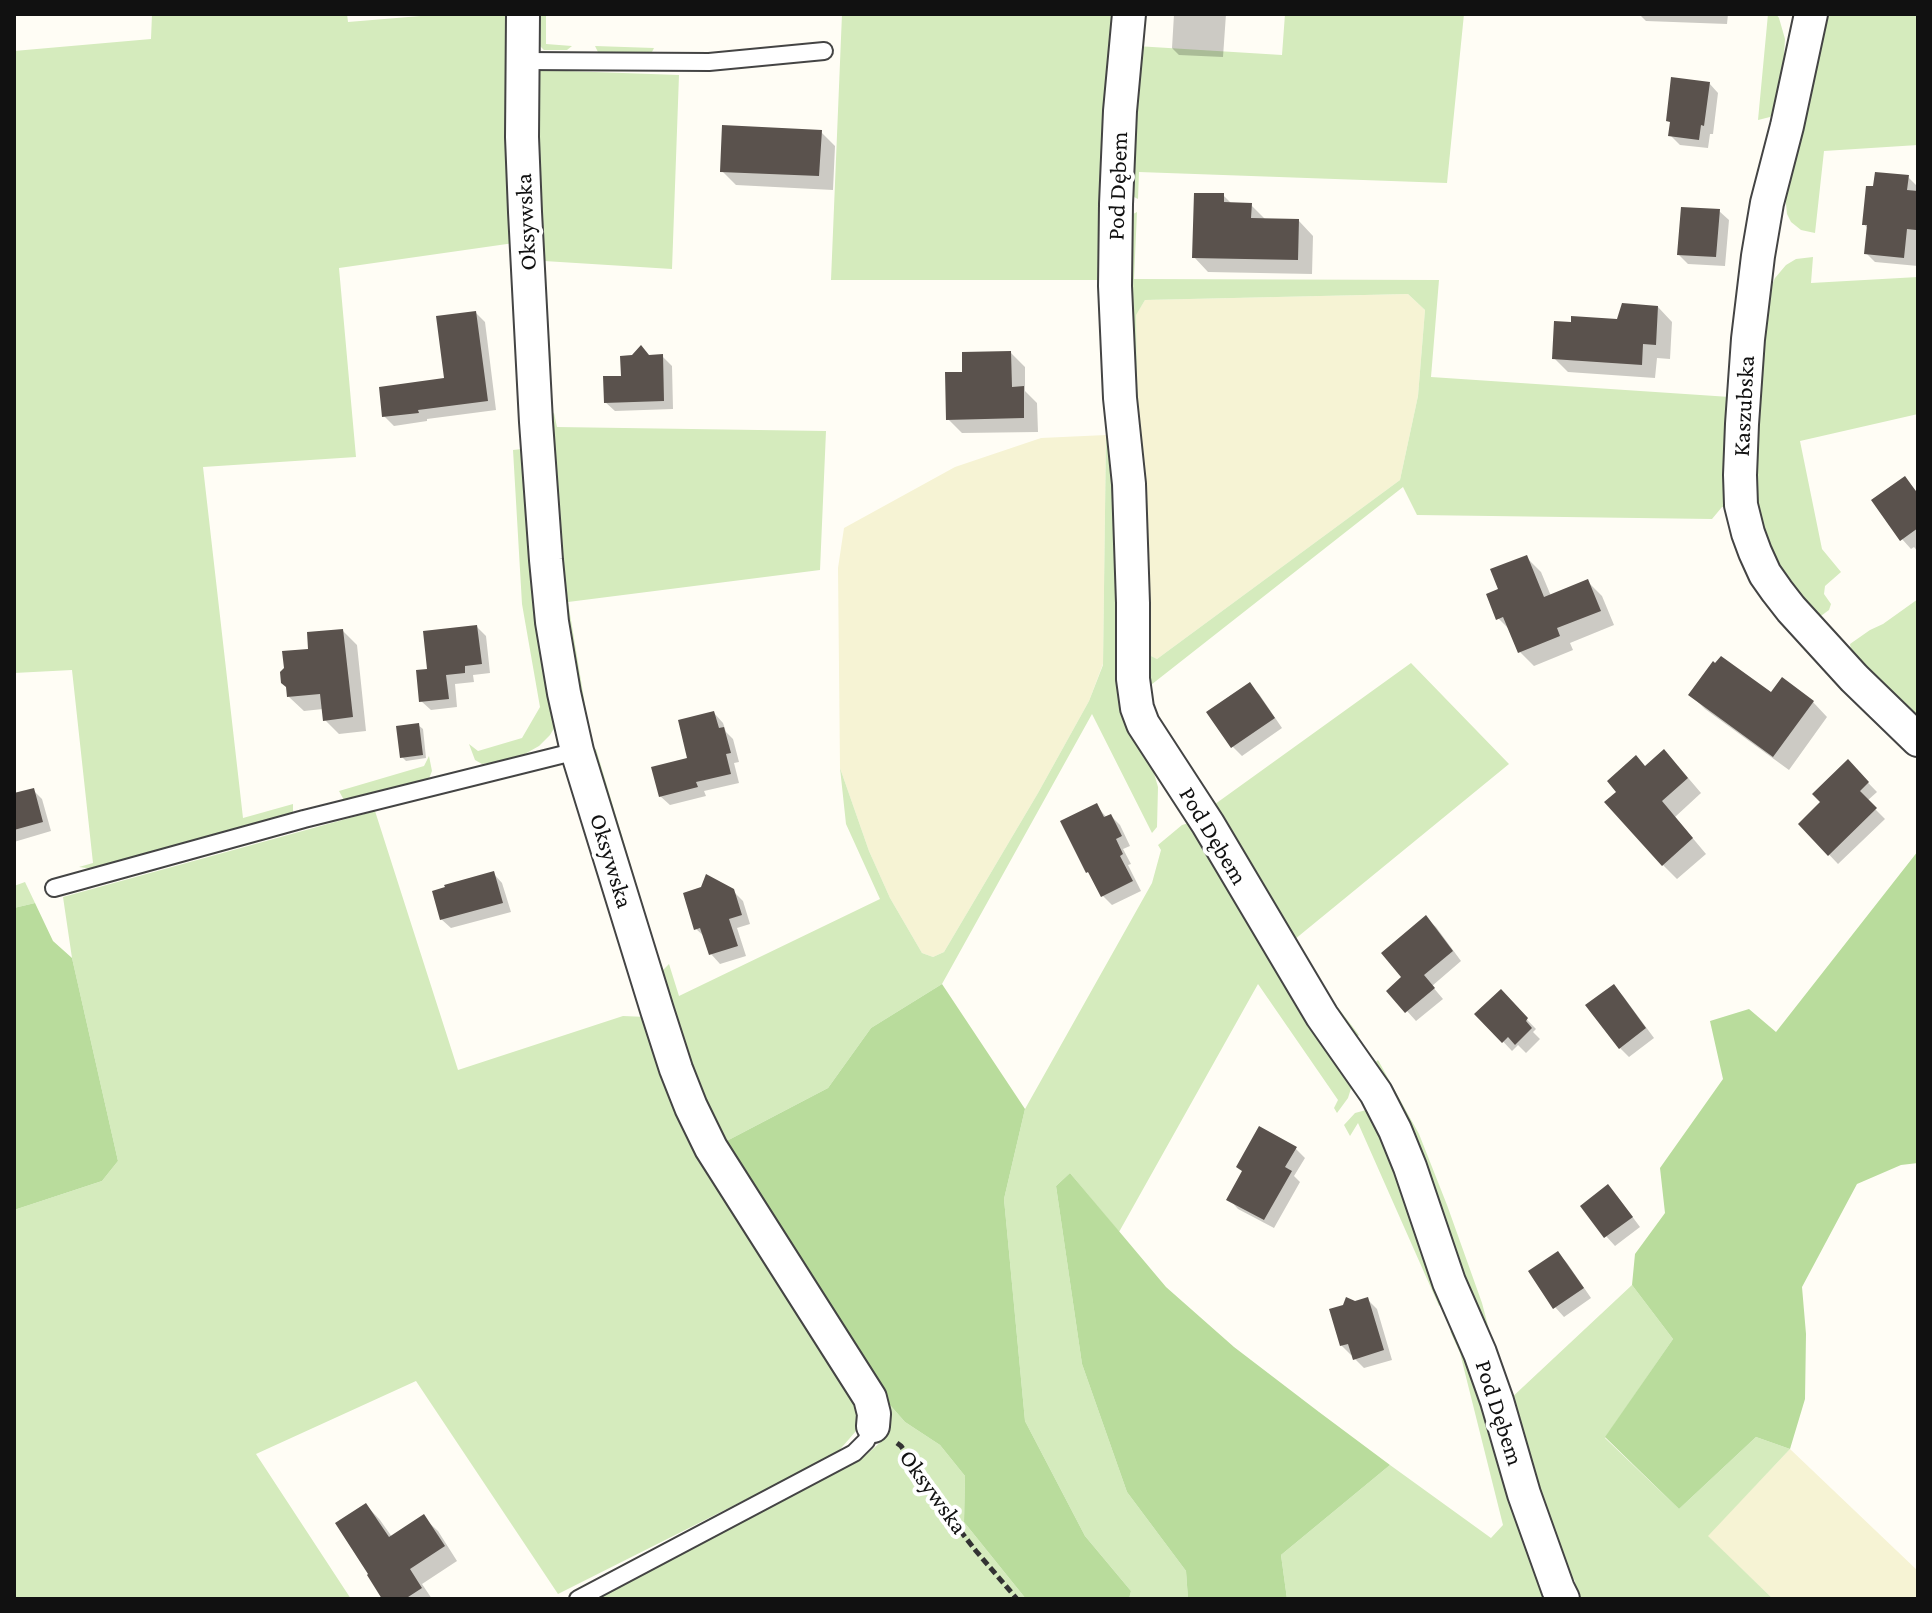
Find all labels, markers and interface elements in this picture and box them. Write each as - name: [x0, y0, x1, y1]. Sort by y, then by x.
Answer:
- street label: Pod Dębem: [1102, 131, 1134, 241]
- street label: Oksywska: [509, 173, 543, 271]
- street label: Kaszubska: [1727, 355, 1761, 457]
- street label: Pod Dębem: [1173, 782, 1253, 890]
- street label: Oksywska: [583, 810, 639, 912]
- street label: Pod Dębem: [1468, 1357, 1530, 1469]
- street label: Oksywska: [893, 1444, 973, 1540]

